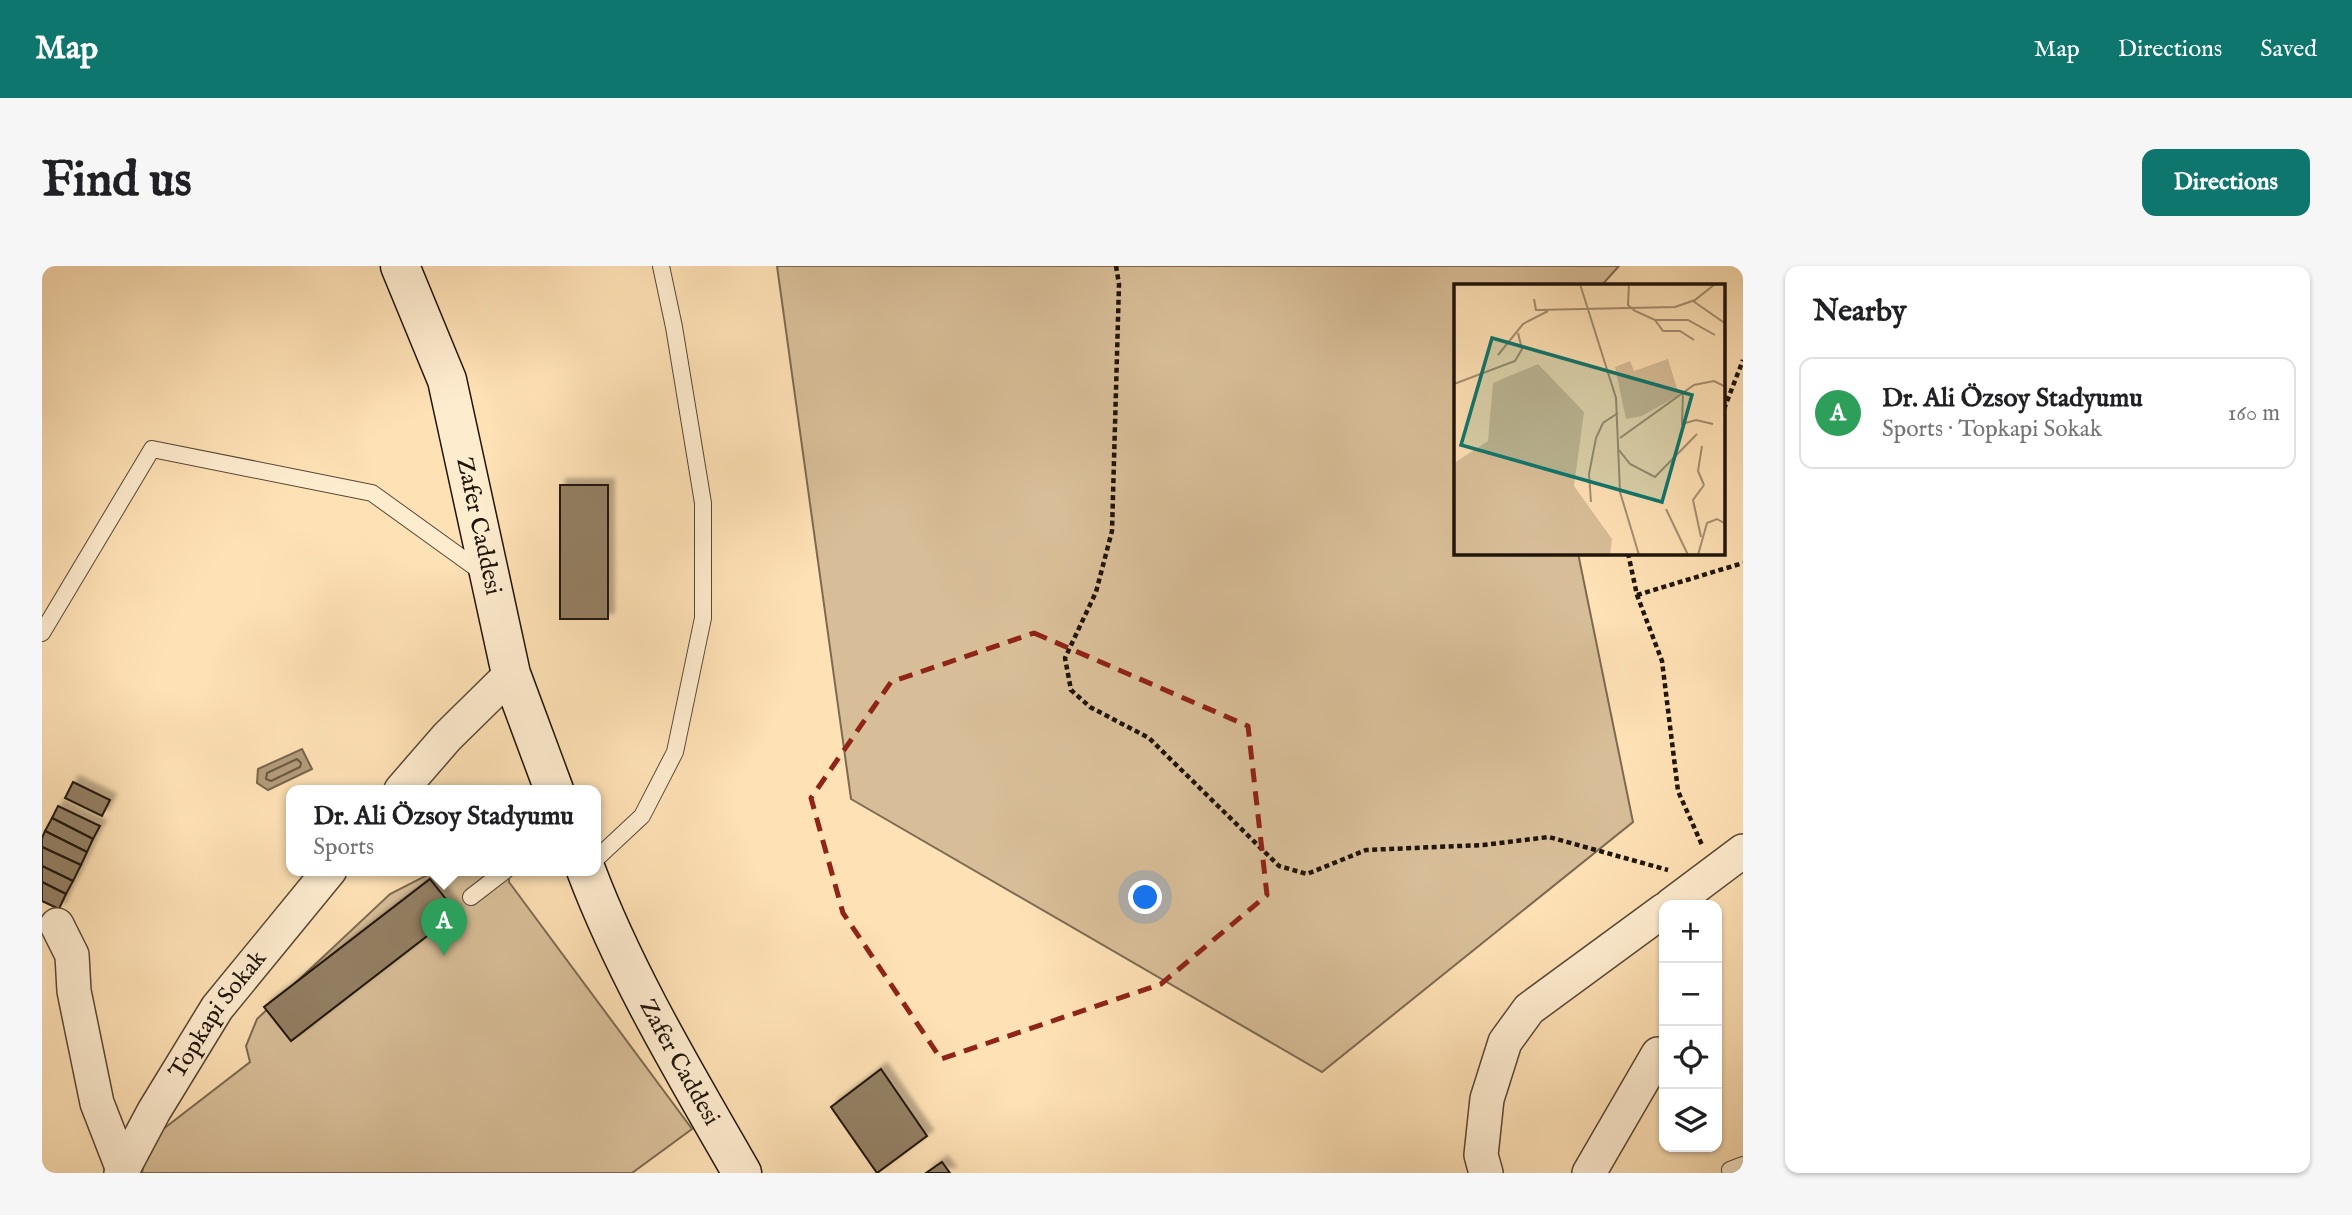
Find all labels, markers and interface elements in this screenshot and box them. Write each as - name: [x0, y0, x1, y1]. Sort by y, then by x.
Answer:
- text: Map: [35, 28, 98, 70]
- text: Map: [2034, 34, 2080, 65]
- text: Directions: [2118, 34, 2222, 65]
- text: Saved: [2260, 34, 2317, 65]
- button: Directions: [2142, 149, 2310, 216]
- text: Find us: [42, 151, 192, 213]
- inset map: [1454, 284, 1726, 555]
- text: Nearby: [1813, 293, 1906, 331]
- text: Dr. Ali Özsoy Stadyumu: [1882, 382, 2143, 415]
- text: A: [1830, 399, 1846, 428]
- text: 160 m: [2228, 399, 2280, 428]
- text: Sports · Topkapi Sokak: [1882, 415, 2102, 444]
- street label: Zafer Caddesi: [449, 455, 509, 598]
- popup: [286, 785, 601, 876]
- text: Dr. Ali Özsoy Stadyumu: [313, 800, 574, 833]
- text: Sports: [313, 833, 374, 862]
- your location: [1128, 880, 1162, 914]
- pin: A: [421, 898, 467, 956]
- map controls: [1659, 900, 1722, 1152]
- button: +: [1659, 900, 1722, 963]
- street label: Topkapi Sokak: [162, 944, 274, 1084]
- button: −: [1659, 963, 1722, 1026]
- street label: Zafer Caddesi: [632, 994, 727, 1131]
- button: locate: [1659, 1026, 1722, 1089]
- button: layers: [1659, 1089, 1722, 1152]

